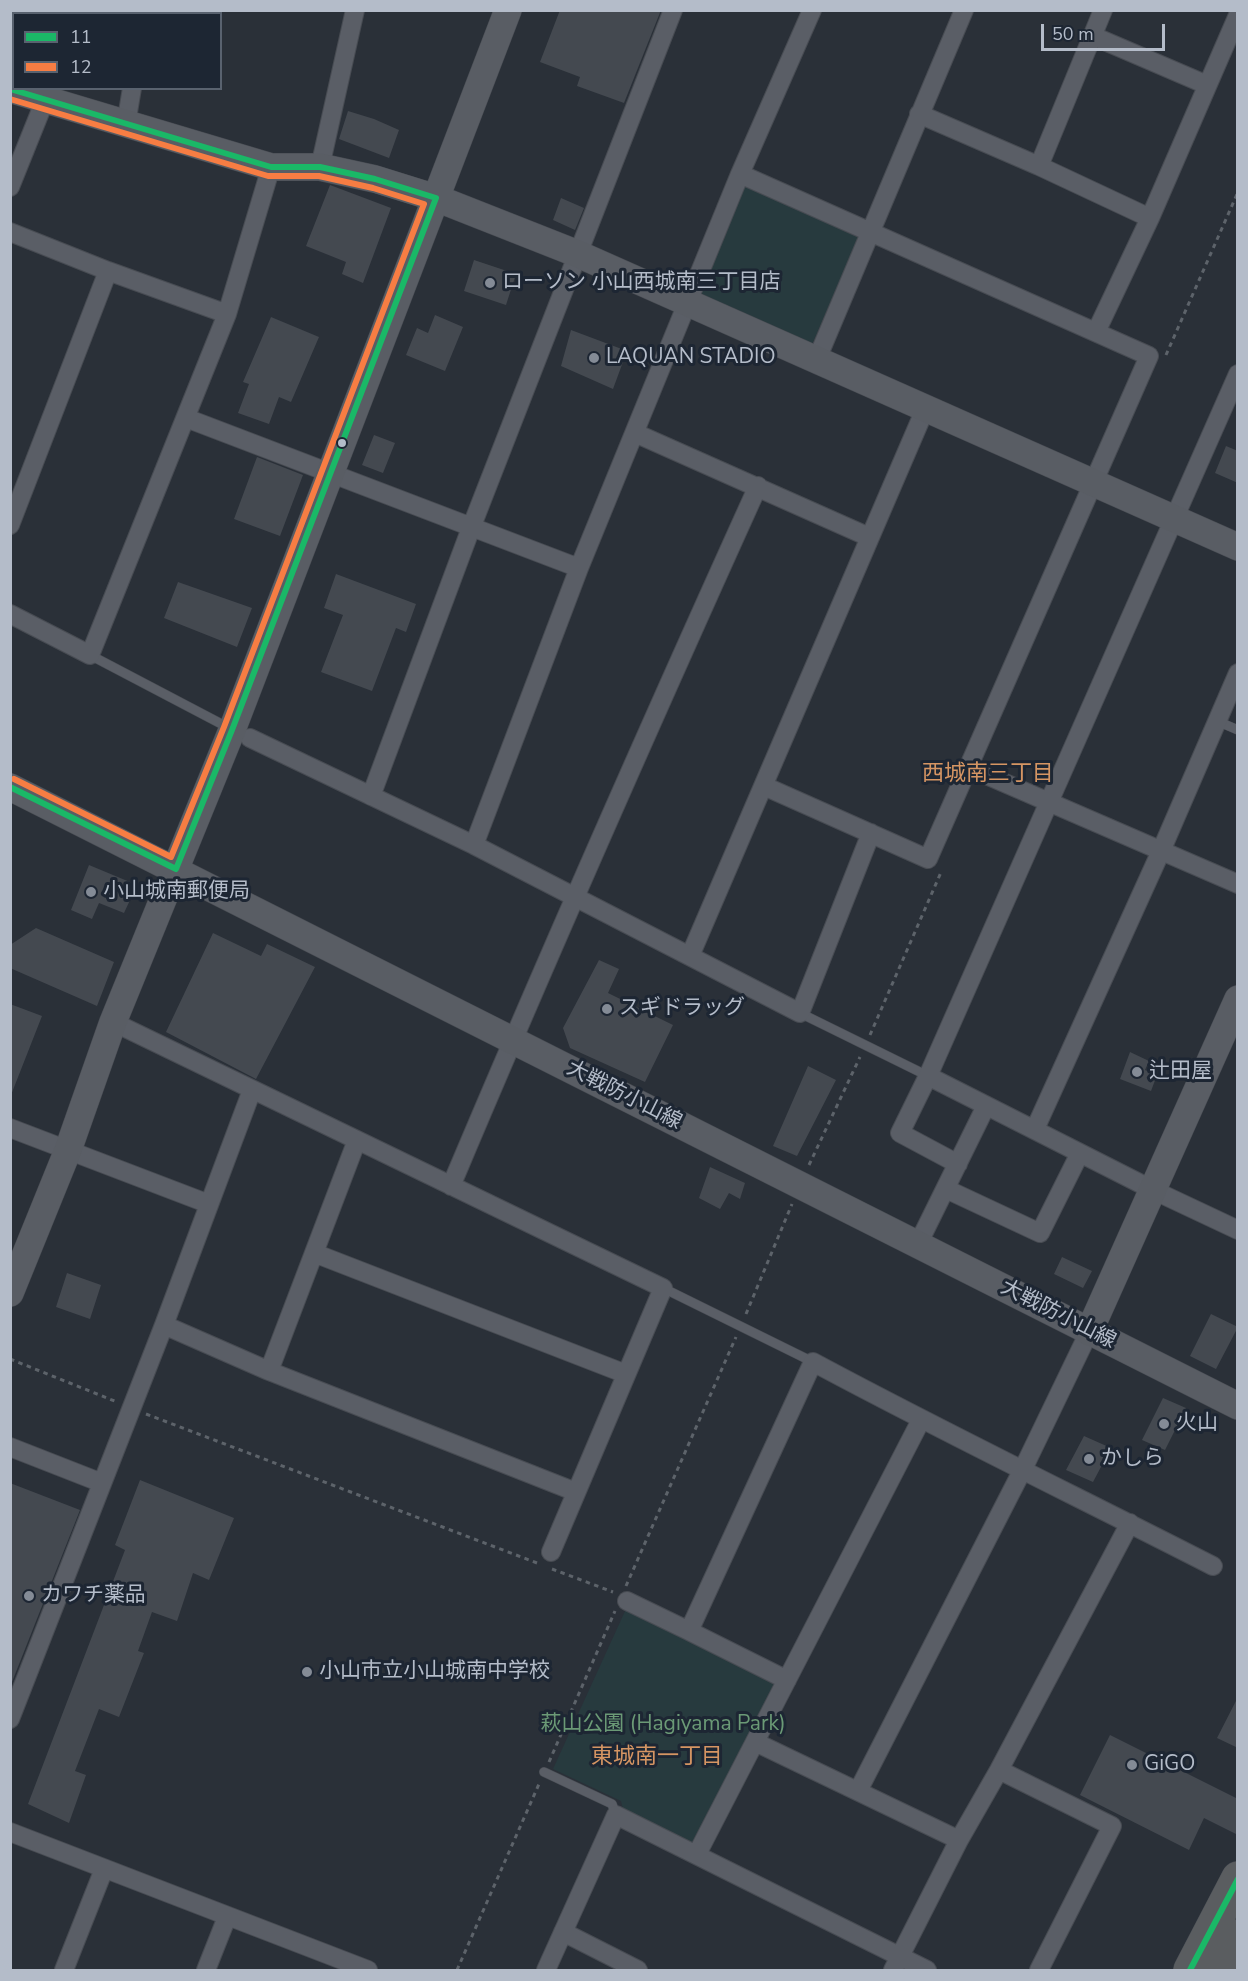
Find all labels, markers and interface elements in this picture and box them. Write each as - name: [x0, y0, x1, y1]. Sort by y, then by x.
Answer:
- legend: [12, 12, 222, 90]
- scale bar: [1044, 12, 1168, 50]
- text: 50 m: [1052, 22, 1094, 46]
- text: 11: [70, 25, 92, 49]
- text: 12: [70, 55, 92, 79]
- place label: ローソン 小山西城南三丁目店: [502, 270, 780, 296]
- marker: ローソン 小山西城南三丁目店: [483, 276, 497, 290]
- place label: LAQUAN STADIO: [606, 345, 776, 371]
- marker: LAQUAN STADIO: [587, 351, 601, 365]
- unlabelled marker: [336, 437, 348, 449]
- district label: 西城南三丁目: [922, 762, 1054, 788]
- place label: 小山城南郵便局: [103, 879, 250, 905]
- marker: 小山城南郵便局: [84, 885, 98, 899]
- place label: スギドラッグ: [619, 996, 745, 1022]
- marker: スギドラッグ: [600, 1002, 614, 1016]
- street label: 大戦防小山線: [562, 1056, 686, 1136]
- place label: 辻田屋: [1149, 1059, 1212, 1085]
- marker: 辻田屋: [1130, 1065, 1144, 1079]
- street label: 大戦防小山線: [996, 1275, 1120, 1355]
- place label: 火山: [1176, 1411, 1218, 1437]
- marker: 火山: [1157, 1417, 1171, 1431]
- place label: かしら: [1101, 1446, 1164, 1472]
- marker: かしら: [1082, 1452, 1096, 1466]
- place label: カワチ薬品: [41, 1583, 146, 1609]
- marker: カワチ薬品: [22, 1589, 36, 1603]
- place label: 小山市立小山城南中学校: [319, 1659, 550, 1685]
- marker: 小山市立小山城南中学校: [300, 1665, 314, 1679]
- park label: 萩山公園 (Hagiyama Park): [540, 1712, 786, 1738]
- district label: 東城南一丁目: [591, 1745, 723, 1771]
- place label: GiGO: [1144, 1752, 1195, 1778]
- marker: GiGO: [1125, 1758, 1139, 1772]

